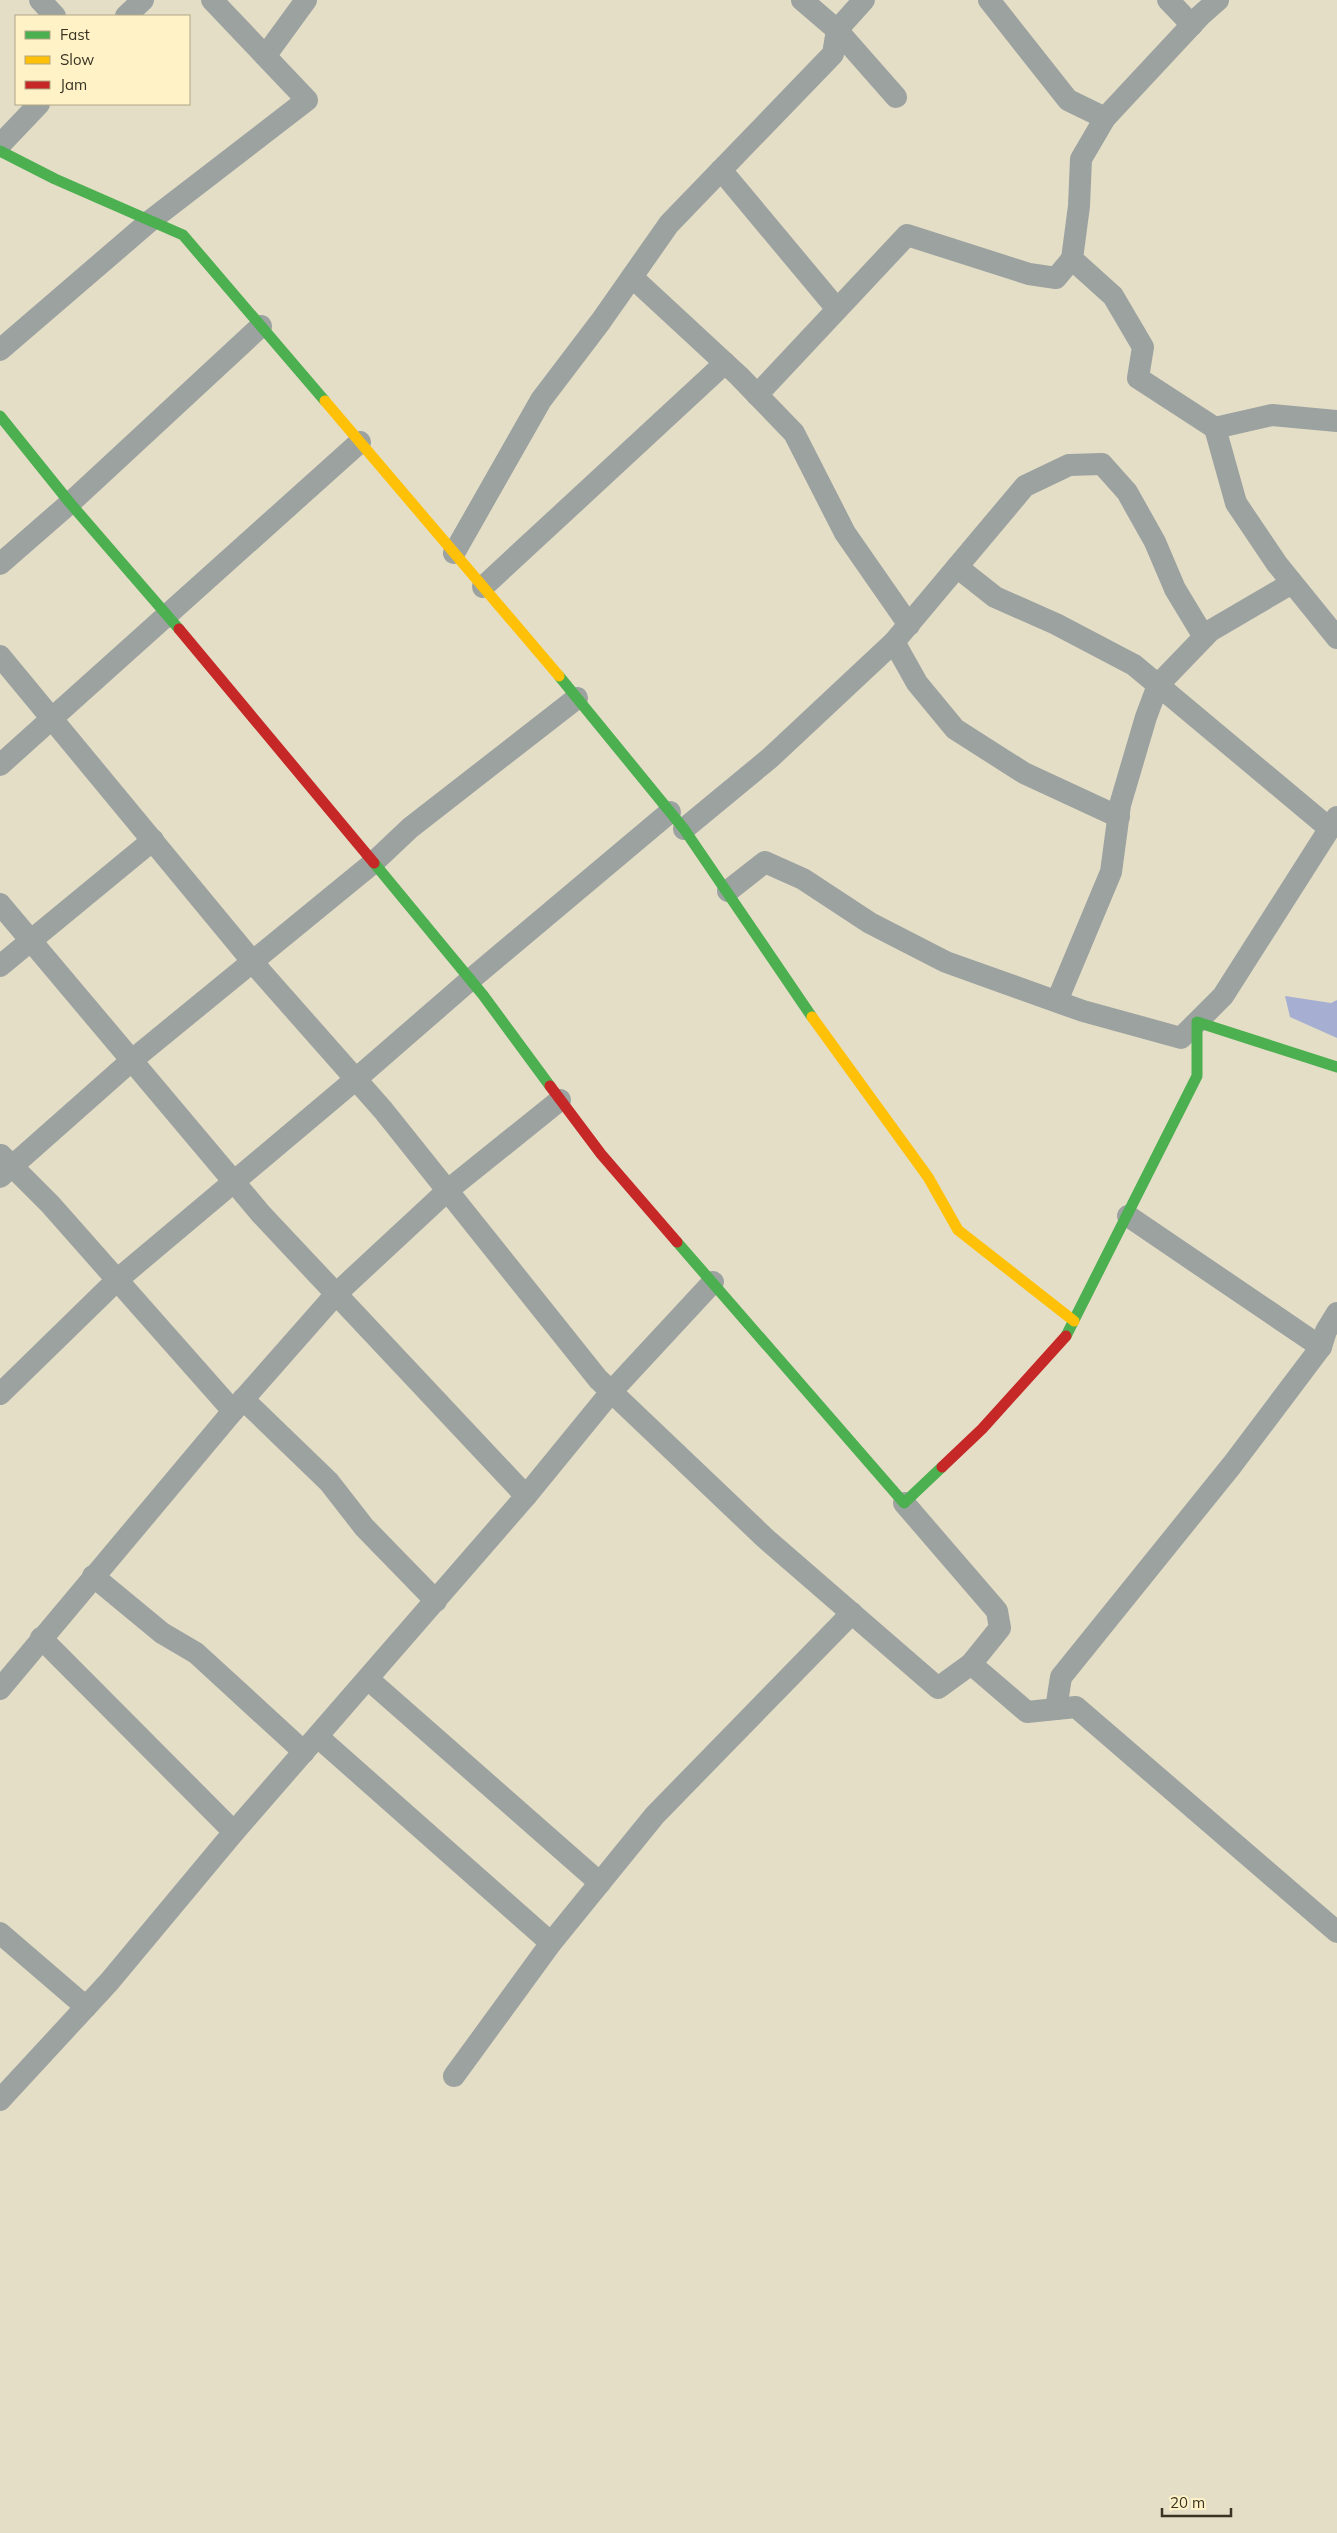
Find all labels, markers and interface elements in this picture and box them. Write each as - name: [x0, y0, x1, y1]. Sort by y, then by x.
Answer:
- legend: [15, 15, 190, 105]
- text: Fast: [60, 25, 90, 44]
- text: Slow: [60, 50, 94, 69]
- text: Jam: [60, 75, 87, 94]
- scale bar: [1162, 2486, 1231, 2518]
- text: 20 m: [1170, 2493, 1205, 2512]

